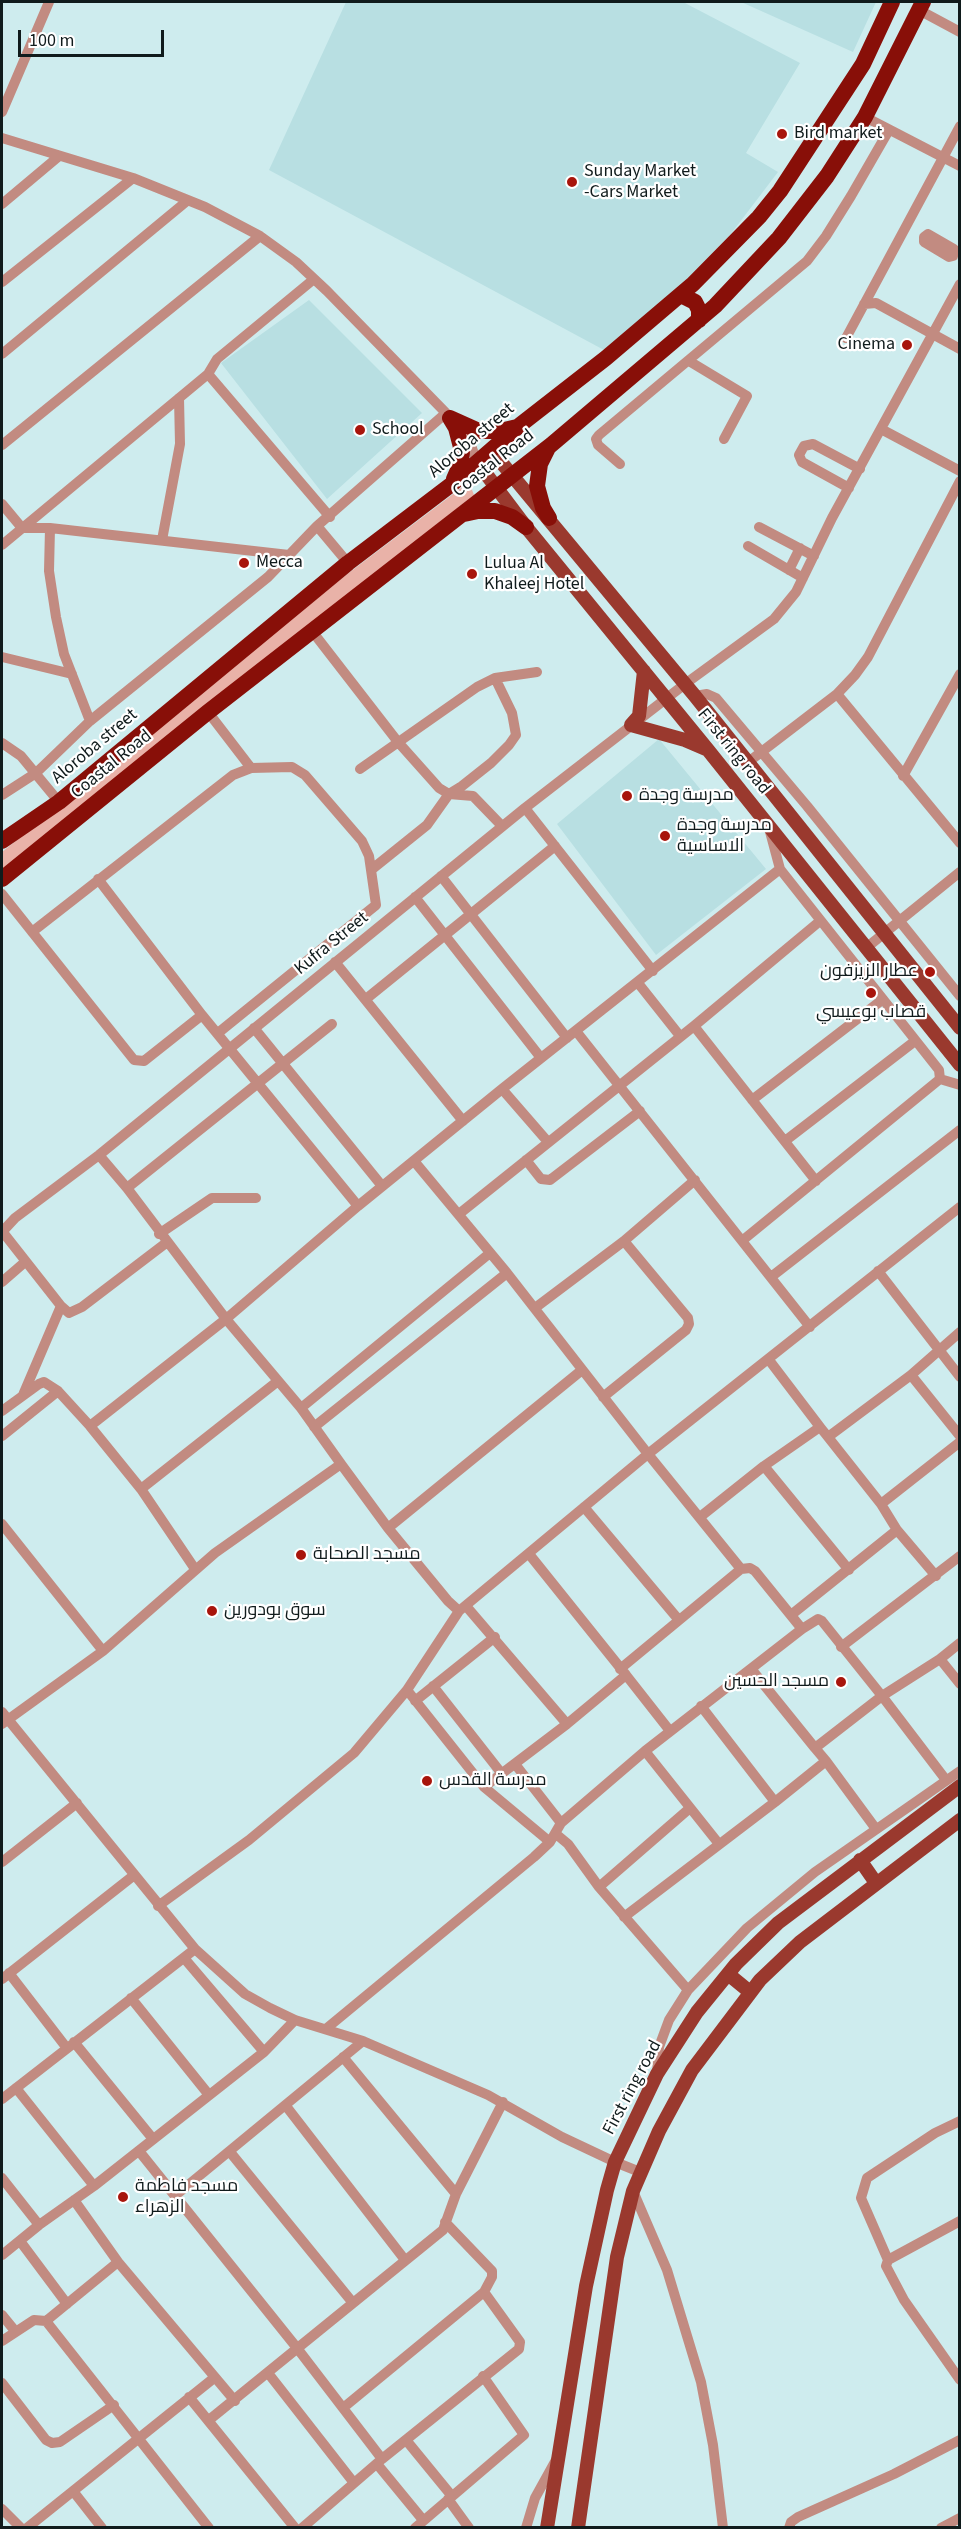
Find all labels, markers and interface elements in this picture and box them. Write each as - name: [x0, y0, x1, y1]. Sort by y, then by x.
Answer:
- scale bar: [21, 18, 166, 56]
- text: 100 m: [29, 28, 74, 53]
- place label: Bird market: [794, 123, 882, 145]
- marker: Bird market: [775, 127, 789, 141]
- place label: Sunday Market -Cars Market: [584, 161, 696, 204]
- marker: Sunday Market -Cars Market: [565, 175, 579, 189]
- place label: Cinema: [838, 334, 895, 356]
- marker: Cinema: [900, 338, 914, 352]
- street label: Aloroba street: [425, 399, 519, 483]
- place label: School: [372, 419, 424, 441]
- marker: School: [353, 423, 367, 437]
- street label: Coastal Road: [449, 425, 539, 503]
- place label: Mecca: [256, 552, 303, 574]
- place label: Lulua Al Khaleej Hotel: [484, 553, 584, 596]
- marker: Mecca: [237, 556, 251, 570]
- marker: Lulua Al Khaleej Hotel: [465, 567, 479, 581]
- street label: Aloroba street: [48, 705, 142, 789]
- street label: First ring road: [692, 705, 774, 799]
- street label: Coastal Road: [67, 726, 157, 804]
- place label: مدرسة وجدة: [639, 785, 734, 807]
- marker: مدرسة وجدة: [620, 789, 634, 803]
- place label: مدرسة وجدة الاساسية: [677, 815, 772, 858]
- marker: مدرسة وجدة الاساسية: [658, 829, 672, 843]
- street label: Kufra Street: [291, 908, 373, 980]
- place label: عطار الزيزفون: [820, 961, 918, 983]
- marker: عطار الزيزفون: [923, 965, 937, 979]
- marker: قصاب بوعيسي: [864, 986, 878, 1000]
- place label: قصاب بوعيسي: [816, 1002, 926, 1024]
- place label: مسجد الصحابة: [313, 1544, 421, 1566]
- marker: مسجد الصحابة: [294, 1548, 308, 1562]
- place label: سوق بودورين: [224, 1600, 326, 1622]
- marker: سوق بودورين: [205, 1604, 219, 1618]
- place label: مسجد الحسين: [724, 1671, 829, 1693]
- marker: مسجد الحسين: [834, 1675, 848, 1689]
- place label: مدرسة القدس: [439, 1770, 547, 1792]
- marker: مدرسة القدس: [420, 1774, 434, 1788]
- street label: First ring road: [599, 2037, 667, 2139]
- place label: مسجد فاطمة الزهراء: [135, 2176, 238, 2218]
- marker: مسجد فاطمة الزهراء: [116, 2190, 130, 2204]

